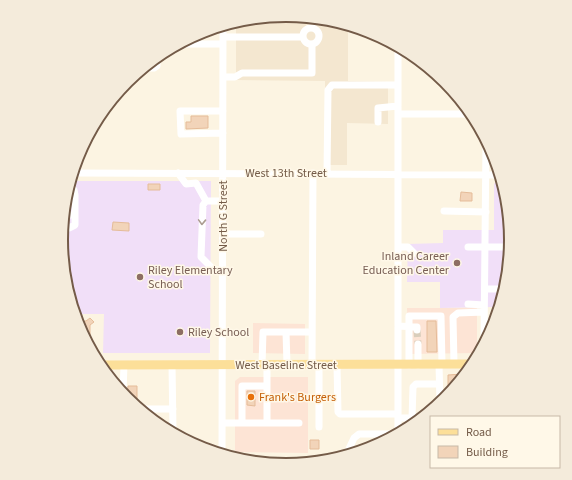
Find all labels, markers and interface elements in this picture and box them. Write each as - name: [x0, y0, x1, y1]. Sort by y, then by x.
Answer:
- street label: West 13th Street: [245, 165, 327, 182]
- street label: North G Street: [215, 180, 232, 252]
- one-way arrow: [198, 219, 207, 225]
- place label: Inland Career Education Center: [363, 248, 450, 279]
- marker: Inland Career Education Center: [452, 258, 462, 268]
- place label: Riley Elementary School: [148, 262, 233, 293]
- marker: Riley Elementary School: [135, 272, 145, 282]
- place label: Riley School: [188, 324, 249, 341]
- marker: Riley School: [175, 327, 185, 337]
- street label: West Baseline Street: [235, 357, 337, 374]
- place label: Frank's Burgers: [259, 389, 336, 406]
- marker: Frank's Burgers: [246, 392, 256, 402]
- legend: [430, 416, 560, 468]
- text: Road: [466, 424, 492, 441]
- text: Building: [466, 444, 508, 461]

